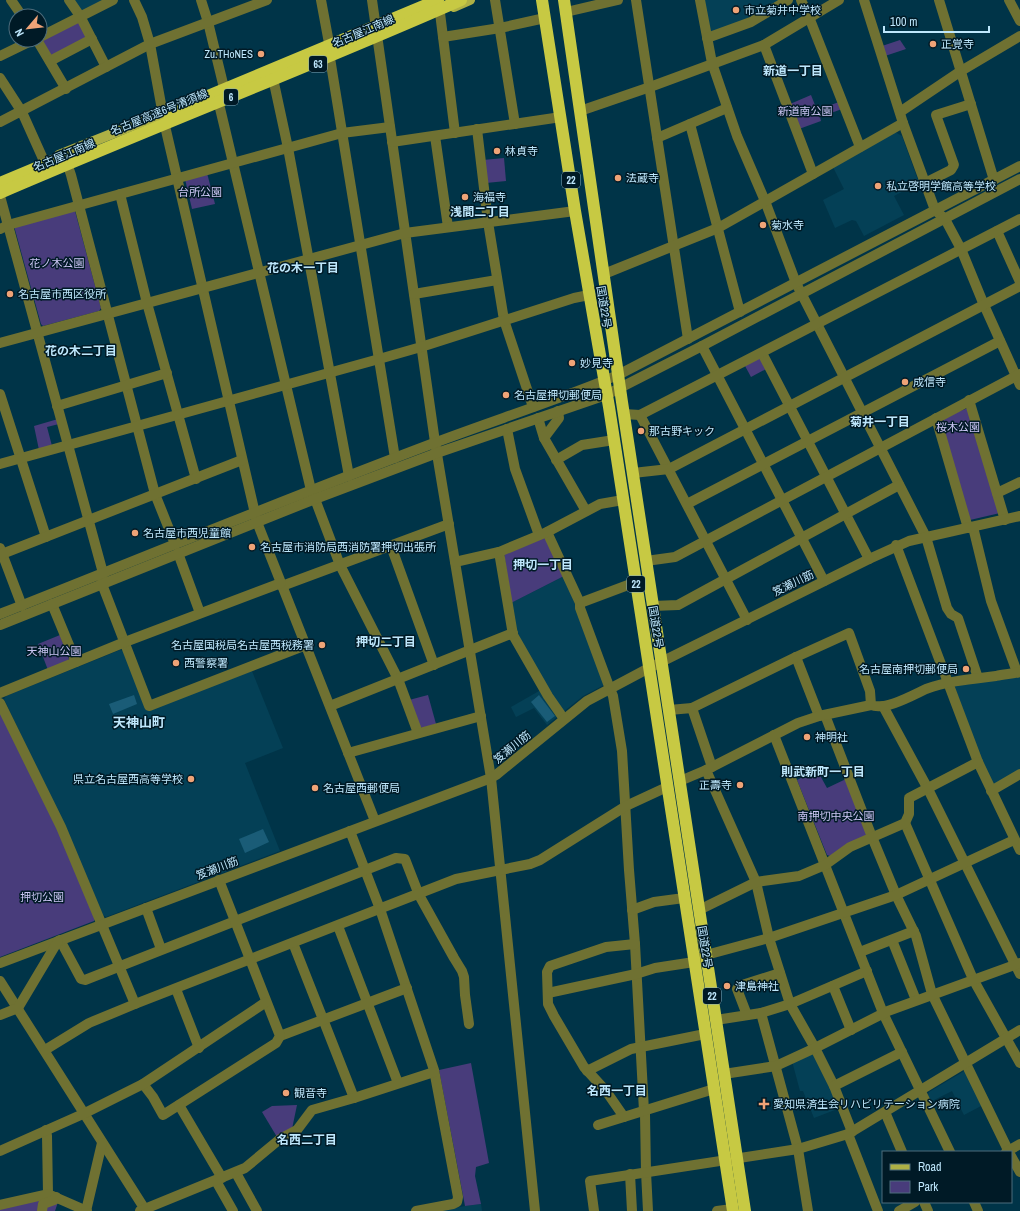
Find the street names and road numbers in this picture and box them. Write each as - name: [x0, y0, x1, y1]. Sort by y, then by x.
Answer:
- street label: 名古屋江南線: [330, 12, 396, 50]
- road number: 63: [309, 56, 327, 72]
- street label: 名古屋高速6号清須線: [108, 86, 210, 138]
- road number: 6: [224, 89, 238, 105]
- street label: 名古屋江南線: [31, 136, 97, 174]
- road number: 22: [562, 172, 580, 188]
- street label: 国道22号: [594, 285, 614, 329]
- street label: 笈瀬川筋: [770, 567, 816, 599]
- road number: 22: [627, 576, 645, 592]
- street label: 国道22号: [646, 605, 666, 649]
- street label: 笈瀬川筋: [490, 728, 534, 766]
- street label: 笈瀬川筋: [194, 854, 240, 882]
- street label: 国道22号: [695, 925, 715, 969]
- road number: 22: [703, 988, 721, 1004]

